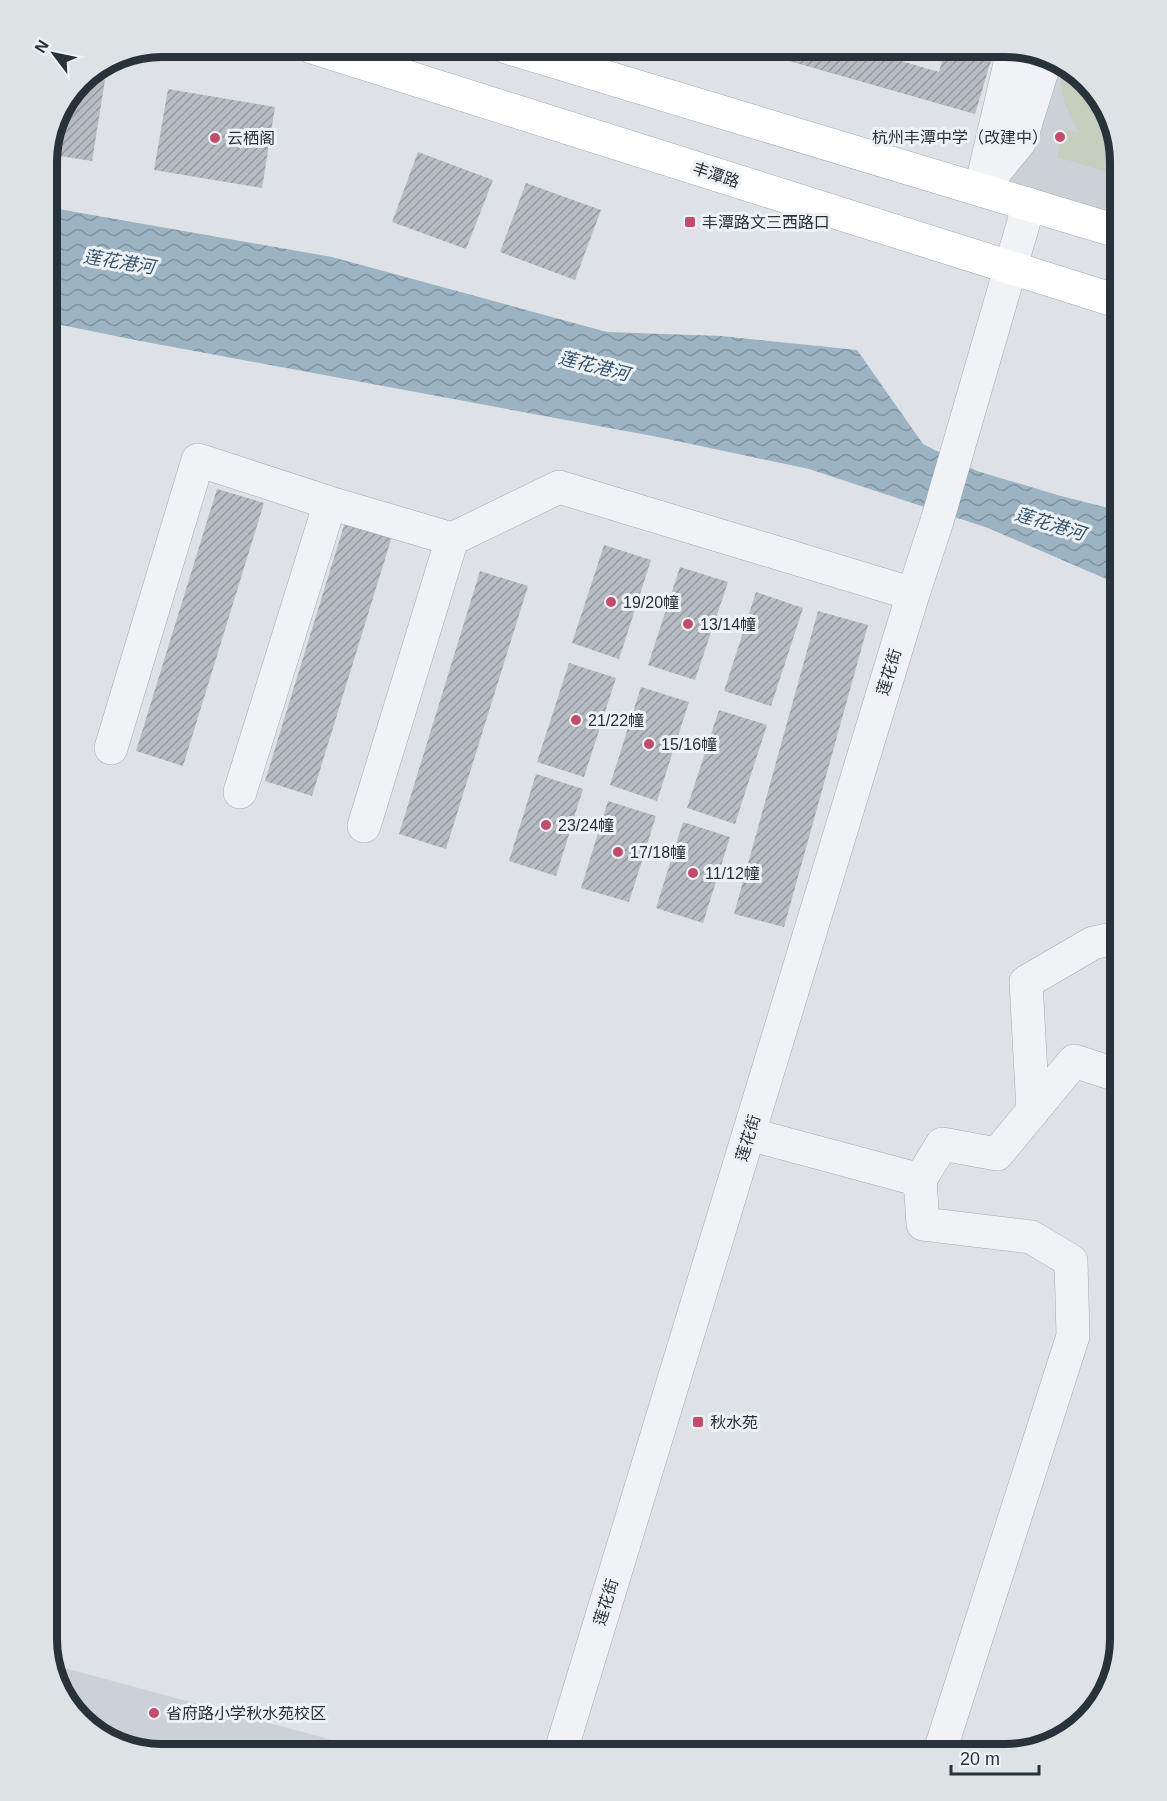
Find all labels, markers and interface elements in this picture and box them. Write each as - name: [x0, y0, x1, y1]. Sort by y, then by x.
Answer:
- north arrow: [24, 24, 84, 84]
- text: N: [31, 37, 52, 56]
- place label: 杭州丰潭中学（改建中）: [872, 129, 1048, 146]
- place label: 云栖阁: [227, 130, 275, 147]
- marker: 杭州丰潭中学（改建中）: [1053, 130, 1067, 144]
- marker: 云栖阁: [208, 131, 222, 145]
- street label: 丰潭路: [691, 159, 741, 191]
- place label: 丰潭路文三西路口: [702, 214, 830, 231]
- marker: 丰潭路文三西路口: [683, 215, 697, 229]
- water label: 莲花港河: [82, 246, 159, 278]
- water label: 莲花港河: [557, 348, 634, 385]
- water label: 莲花港河: [1013, 504, 1090, 545]
- place label: 19/20幢: [623, 594, 679, 611]
- marker: 19/20幢: [604, 595, 618, 609]
- place label: 13/14幢: [700, 616, 756, 633]
- marker: 13/14幢: [681, 617, 695, 631]
- street label: 莲花街: [874, 647, 904, 697]
- place label: 21/22幢: [588, 712, 644, 729]
- marker: 21/22幢: [569, 713, 583, 727]
- place label: 15/16幢: [661, 736, 717, 753]
- marker: 15/16幢: [642, 737, 656, 751]
- place label: 23/24幢: [558, 817, 614, 834]
- marker: 23/24幢: [539, 818, 553, 832]
- place label: 17/18幢: [630, 844, 686, 861]
- marker: 17/18幢: [611, 845, 625, 859]
- place label: 11/12幢: [705, 865, 760, 882]
- marker: 11/12幢: [686, 866, 700, 880]
- street label: 莲花街: [733, 1113, 763, 1163]
- place label: 秋水苑: [710, 1414, 758, 1431]
- marker: 秋水苑: [691, 1415, 705, 1429]
- street label: 莲花街: [591, 1577, 621, 1627]
- place label: 省府路小学秋水苑校区: [166, 1705, 326, 1722]
- marker: 省府路小学秋水苑校区: [147, 1706, 161, 1720]
- scale bar: [951, 1738, 1040, 1776]
- text: 20 m: [960, 1749, 1000, 1769]

